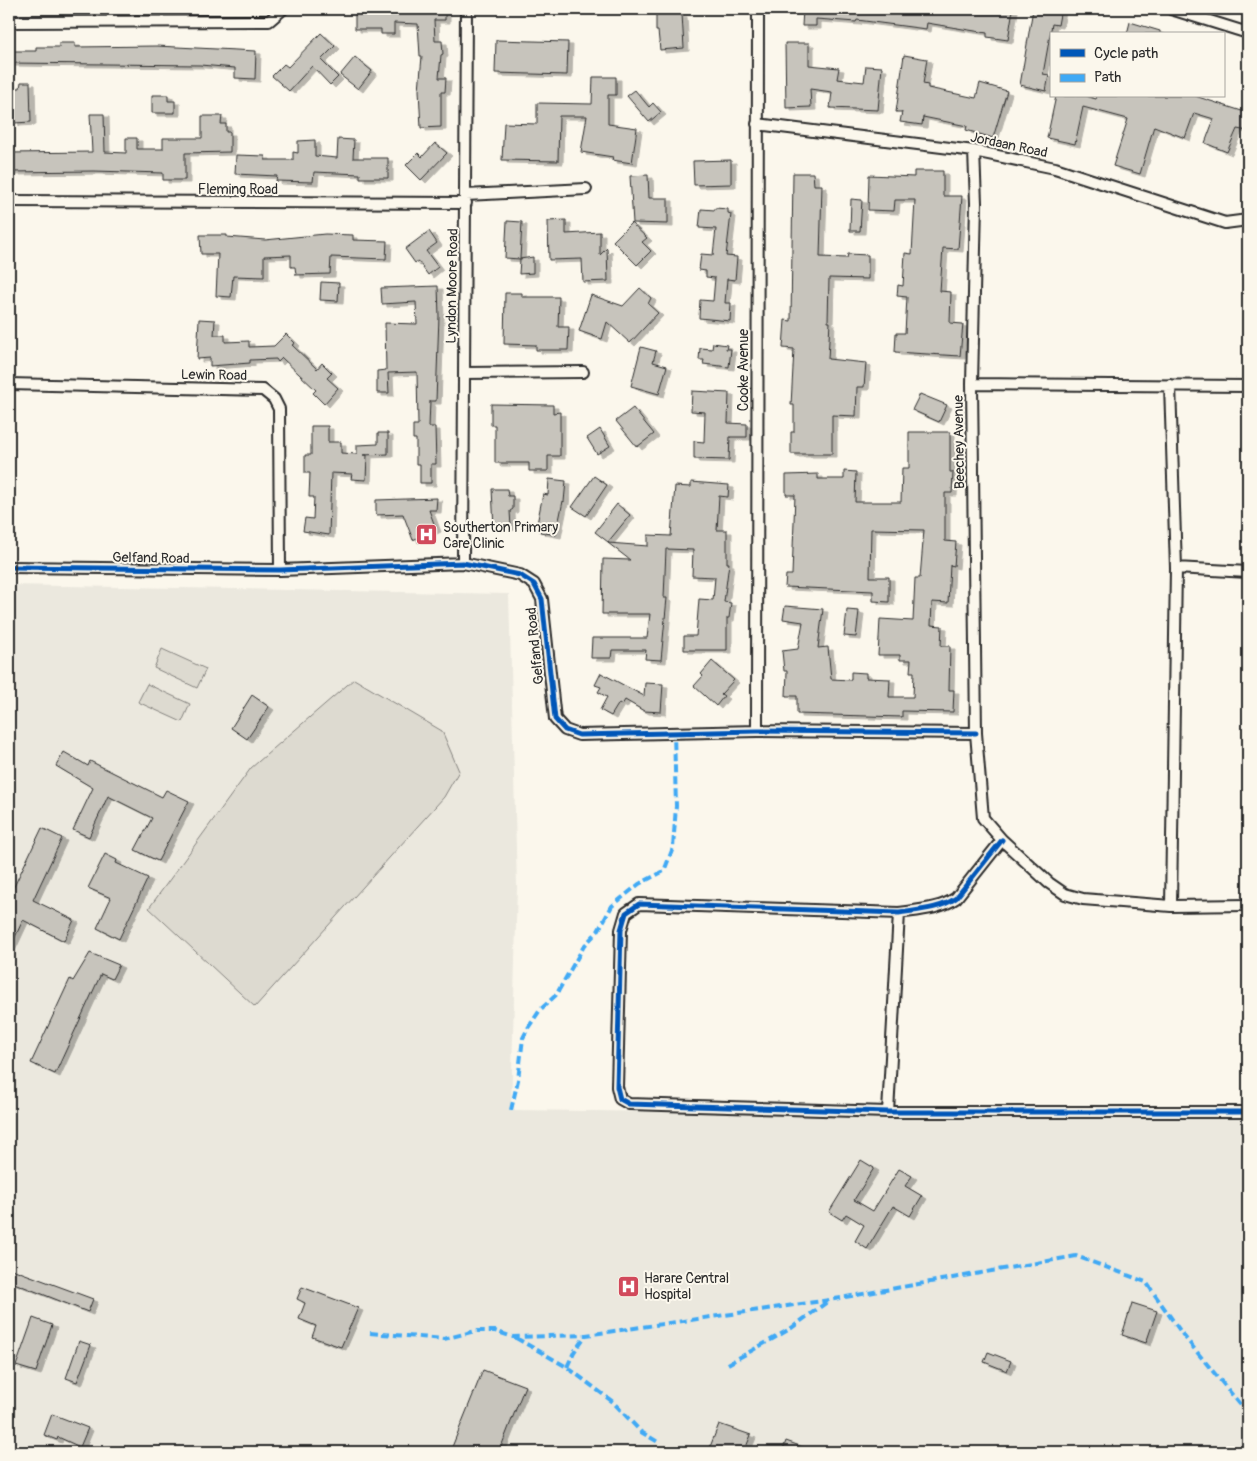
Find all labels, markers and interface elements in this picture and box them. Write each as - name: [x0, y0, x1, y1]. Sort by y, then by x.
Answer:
- legend: [1050, 32, 1224, 98]
- text: Cycle path: [1094, 44, 1158, 63]
- text: Path: [1094, 68, 1121, 87]
- street label: Jordaan Road: [969, 129, 1049, 161]
- street label: Fleming Road: [198, 181, 278, 198]
- street label: Lyndon Moore Road: [442, 228, 462, 344]
- street label: Cooke Avenue: [735, 329, 752, 411]
- street label: Lewin Road: [181, 366, 248, 384]
- street label: Beechey Avenue: [950, 395, 968, 489]
- place label: Southerton Primary Care Clinic: [443, 519, 558, 552]
- hospital icon: Southerton Primary Care Clinic: [415, 523, 439, 547]
- street label: Gelfand Road: [112, 549, 190, 567]
- street label: Gelfand Road: [522, 606, 548, 685]
- place label: Harare Central Hospital: [644, 1270, 729, 1303]
- hospital icon: Harare Central Hospital: [616, 1274, 640, 1298]

